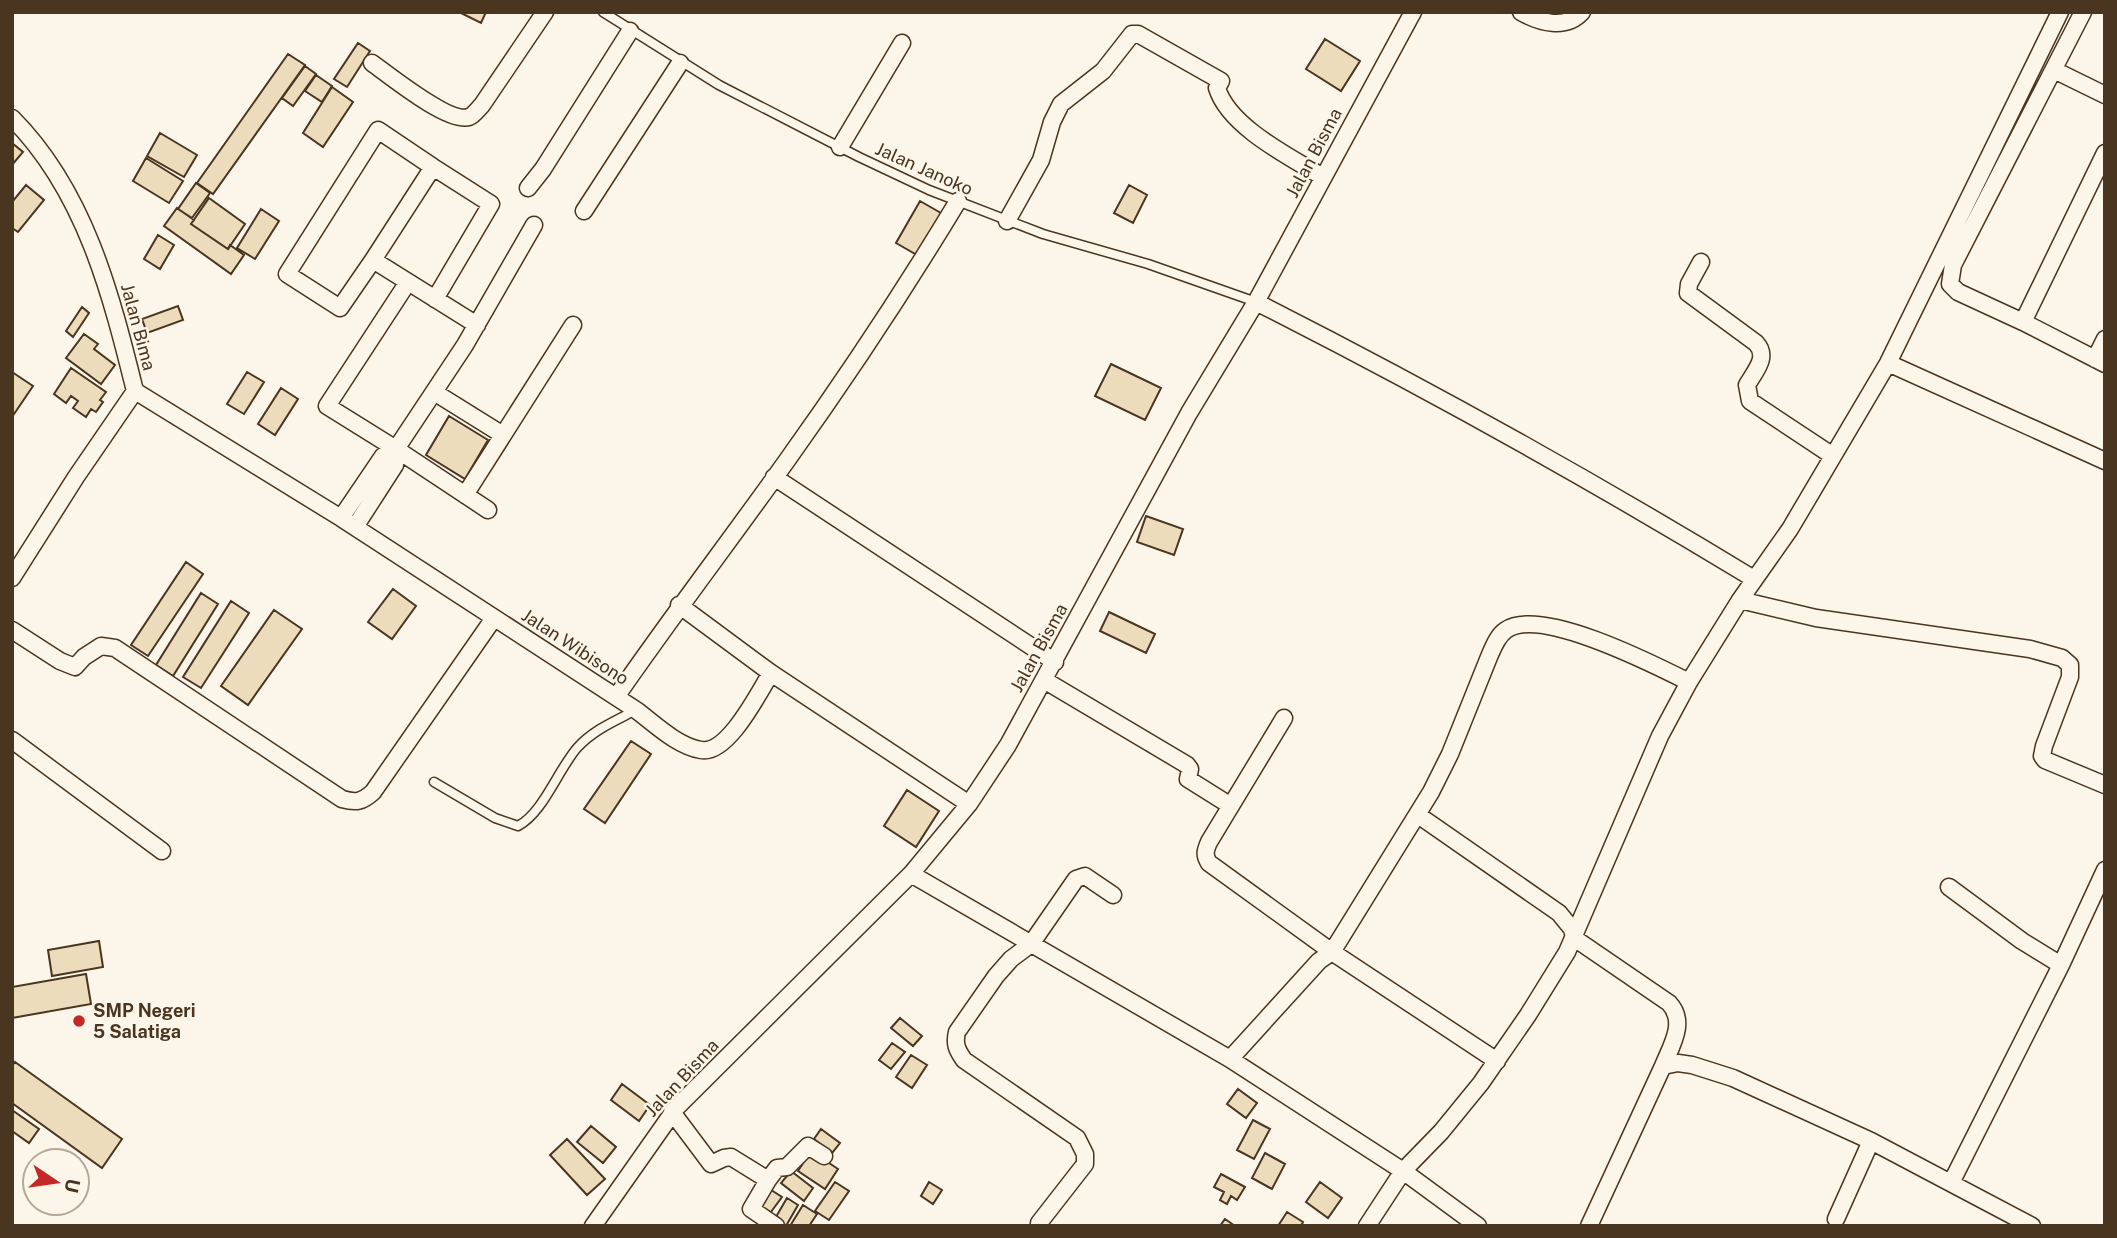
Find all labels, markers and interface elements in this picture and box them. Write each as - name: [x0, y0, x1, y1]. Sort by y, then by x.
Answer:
- street label: Jalan Bisma: [1281, 105, 1346, 201]
- street label: Jalan Janoko: [872, 138, 976, 199]
- street label: Jalan Bima: [117, 281, 160, 373]
- street label: Jalan Bisma: [1006, 600, 1072, 696]
- street label: Jalan Wibisono: [518, 604, 633, 689]
- place label: SMP Negeri 5 Salatiga: [93, 1000, 196, 1042]
- marker: SMP Negeri 5 Salatiga: [71, 1013, 87, 1029]
- street label: Jalan Bisma: [640, 1035, 723, 1121]
- north arrow: [21, 1147, 91, 1217]
- text: U: [60, 1177, 85, 1195]

